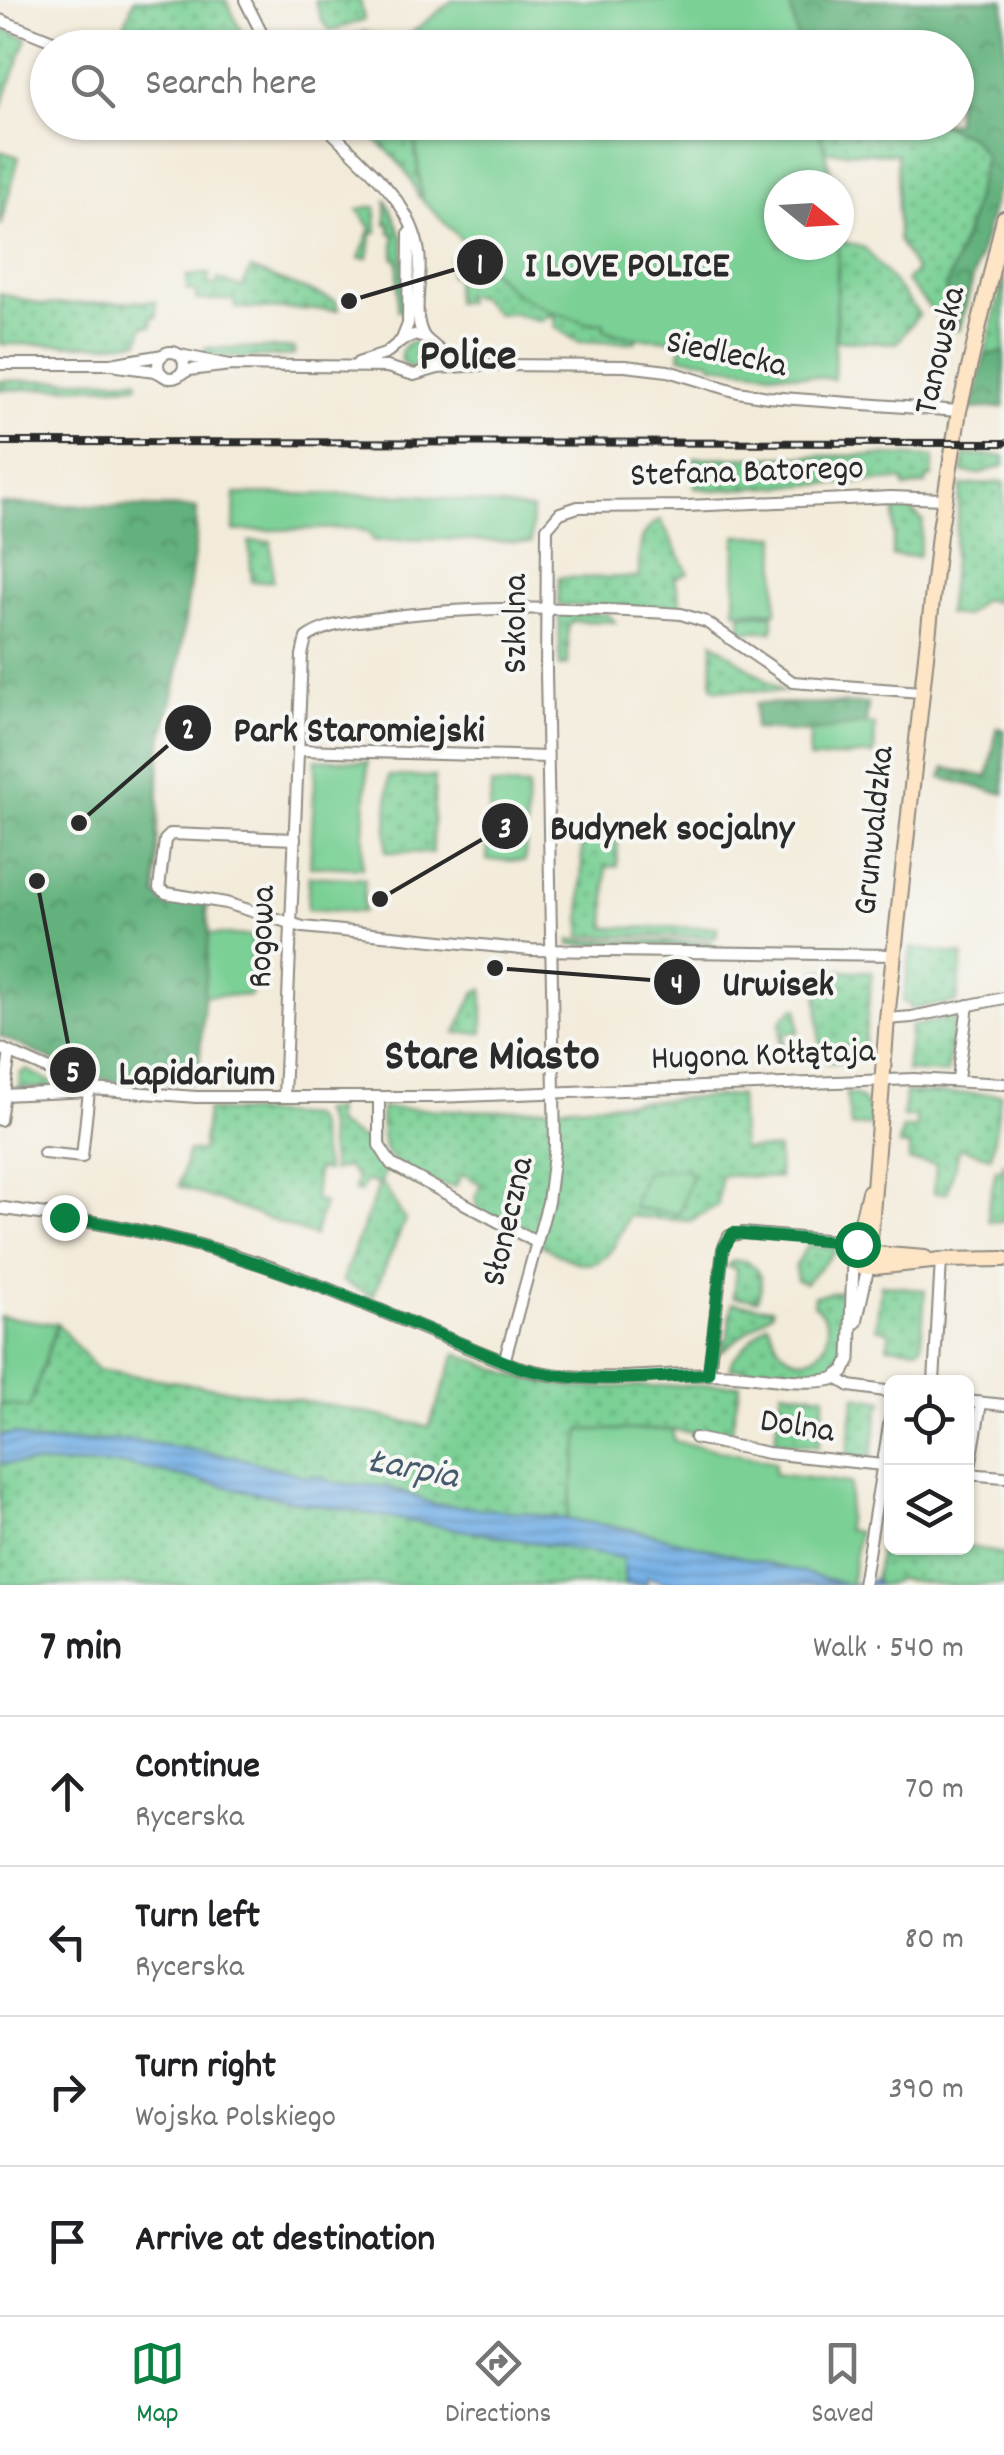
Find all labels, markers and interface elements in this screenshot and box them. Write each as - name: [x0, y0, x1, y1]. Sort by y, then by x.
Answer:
- search box: [30, 30, 974, 140]
- icon: search: [65, 58, 120, 113]
- text: Search here: [145, 58, 317, 113]
- north arrow: [764, 170, 854, 260]
- callout: I LOVE POLICE: [455, 228, 749, 296]
- text: I LOVE POLICE: [525, 241, 730, 296]
- text: 1: [477, 246, 483, 289]
- street label: Tanowska: [903, 281, 981, 420]
- street label: Siedlecka: [661, 319, 792, 393]
- district label: Police: [419, 327, 517, 391]
- street label: Stefana Batorego: [629, 445, 865, 503]
- street label: Szkolna: [493, 574, 543, 674]
- callout: Park Staromiejski: [163, 694, 504, 762]
- text: Park Staromiejski: [233, 706, 485, 761]
- text: 2: [181, 711, 195, 754]
- street label: Grunwaldzka: [842, 743, 910, 918]
- callout: Budynek socjalny: [480, 792, 814, 860]
- text: Budynek socjalny: [550, 804, 796, 859]
- text: 3: [498, 810, 512, 853]
- street label: Rogowa: [237, 884, 291, 989]
- callout: Urwisek: [652, 948, 854, 1016]
- text: Urwisek: [722, 960, 834, 1015]
- text: 4: [671, 966, 683, 1009]
- district label: Stare Miasto: [384, 1027, 600, 1091]
- street label: Hugona Kołłątaja: [650, 1028, 877, 1086]
- callout: Lapidarium: [48, 1036, 295, 1104]
- text: Lapidarium: [118, 1049, 276, 1104]
- text: 5: [66, 1054, 80, 1097]
- street label: Słoneczna: [471, 1152, 549, 1292]
- route end: [42, 1195, 88, 1241]
- route start: [835, 1222, 881, 1268]
- map controls: [884, 1375, 974, 1555]
- button: locate: [884, 1375, 974, 1465]
- street label: Dolna: [756, 1397, 838, 1459]
- water label: Łarpia: [363, 1435, 465, 1507]
- button: layers: [884, 1465, 974, 1555]
- text: 7 min: [40, 1620, 122, 1680]
- text: Walk · 540 m: [813, 1627, 964, 1673]
- text: Continue: [135, 1741, 260, 1796]
- icon: ahead: [40, 1764, 95, 1819]
- text: 70 m: [905, 1768, 964, 1814]
- text: Rycerska: [135, 1796, 244, 1842]
- text: Turn left: [135, 1891, 260, 1946]
- icon: left: [40, 1914, 95, 1969]
- text: 80 m: [904, 1918, 964, 1964]
- text: Rycerska: [135, 1946, 244, 1992]
- text: Turn right: [135, 2041, 276, 2096]
- icon: right: [40, 2064, 95, 2119]
- text: 390 m: [888, 2068, 964, 2114]
- text: Wojska Polskiego: [135, 2096, 336, 2142]
- icon: arrive: [40, 2214, 95, 2269]
- text: Arrive at destination: [135, 2214, 435, 2269]
- tab: Map: [130, 2336, 185, 2436]
- tab: Directions: [445, 2336, 551, 2436]
- tab: Saved: [811, 2336, 874, 2436]

